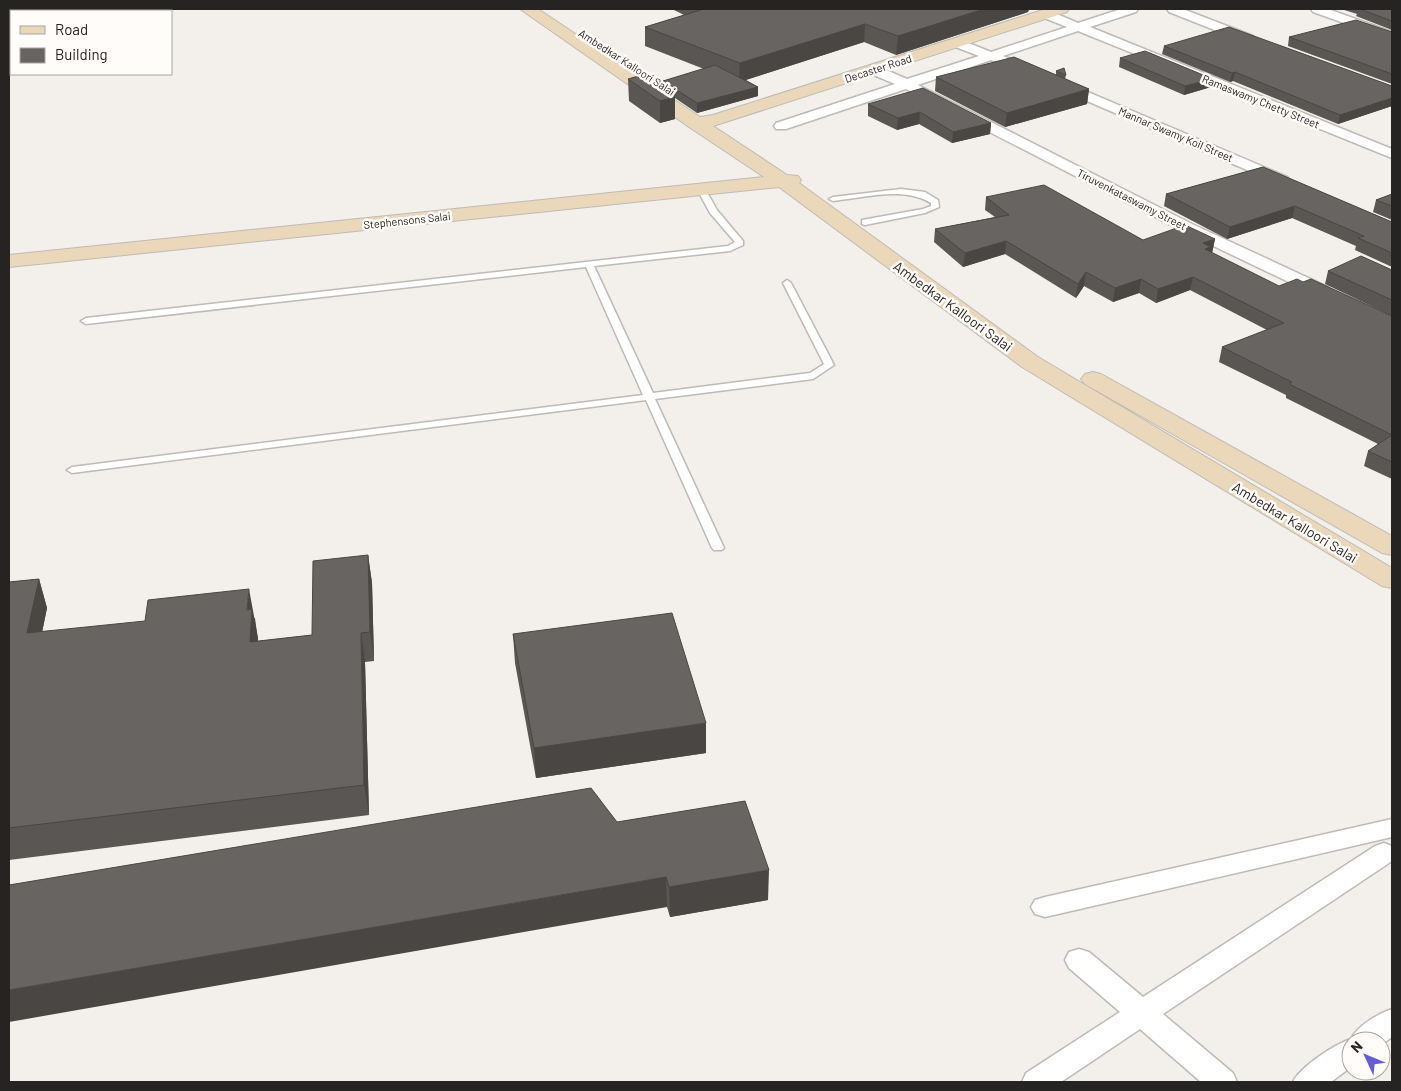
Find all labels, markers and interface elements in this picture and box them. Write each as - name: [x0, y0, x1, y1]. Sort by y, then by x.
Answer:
- legend: [10, 10, 172, 75]
- text: Road: [55, 20, 88, 38]
- street label: Ambedkar Kalloori Salai: [576, 26, 678, 98]
- text: Building: [55, 45, 108, 63]
- street label: Decaster Road: [843, 51, 913, 85]
- street label: Ramaswamy Chetty Street: [1200, 71, 1322, 131]
- street label: Mannar Swamy Koil Street: [1117, 104, 1235, 164]
- street label: Tiruvenkataswamy Street: [1075, 166, 1189, 232]
- street label: Stephensons Salai: [363, 209, 451, 231]
- street label: Ambedkar Kalloori Salai: [890, 257, 1016, 355]
- street label: Ambedkar Kalloori Salai: [1229, 478, 1361, 566]
- north arrow: [1341, 1031, 1391, 1081]
- text: N: [1347, 1037, 1366, 1056]

